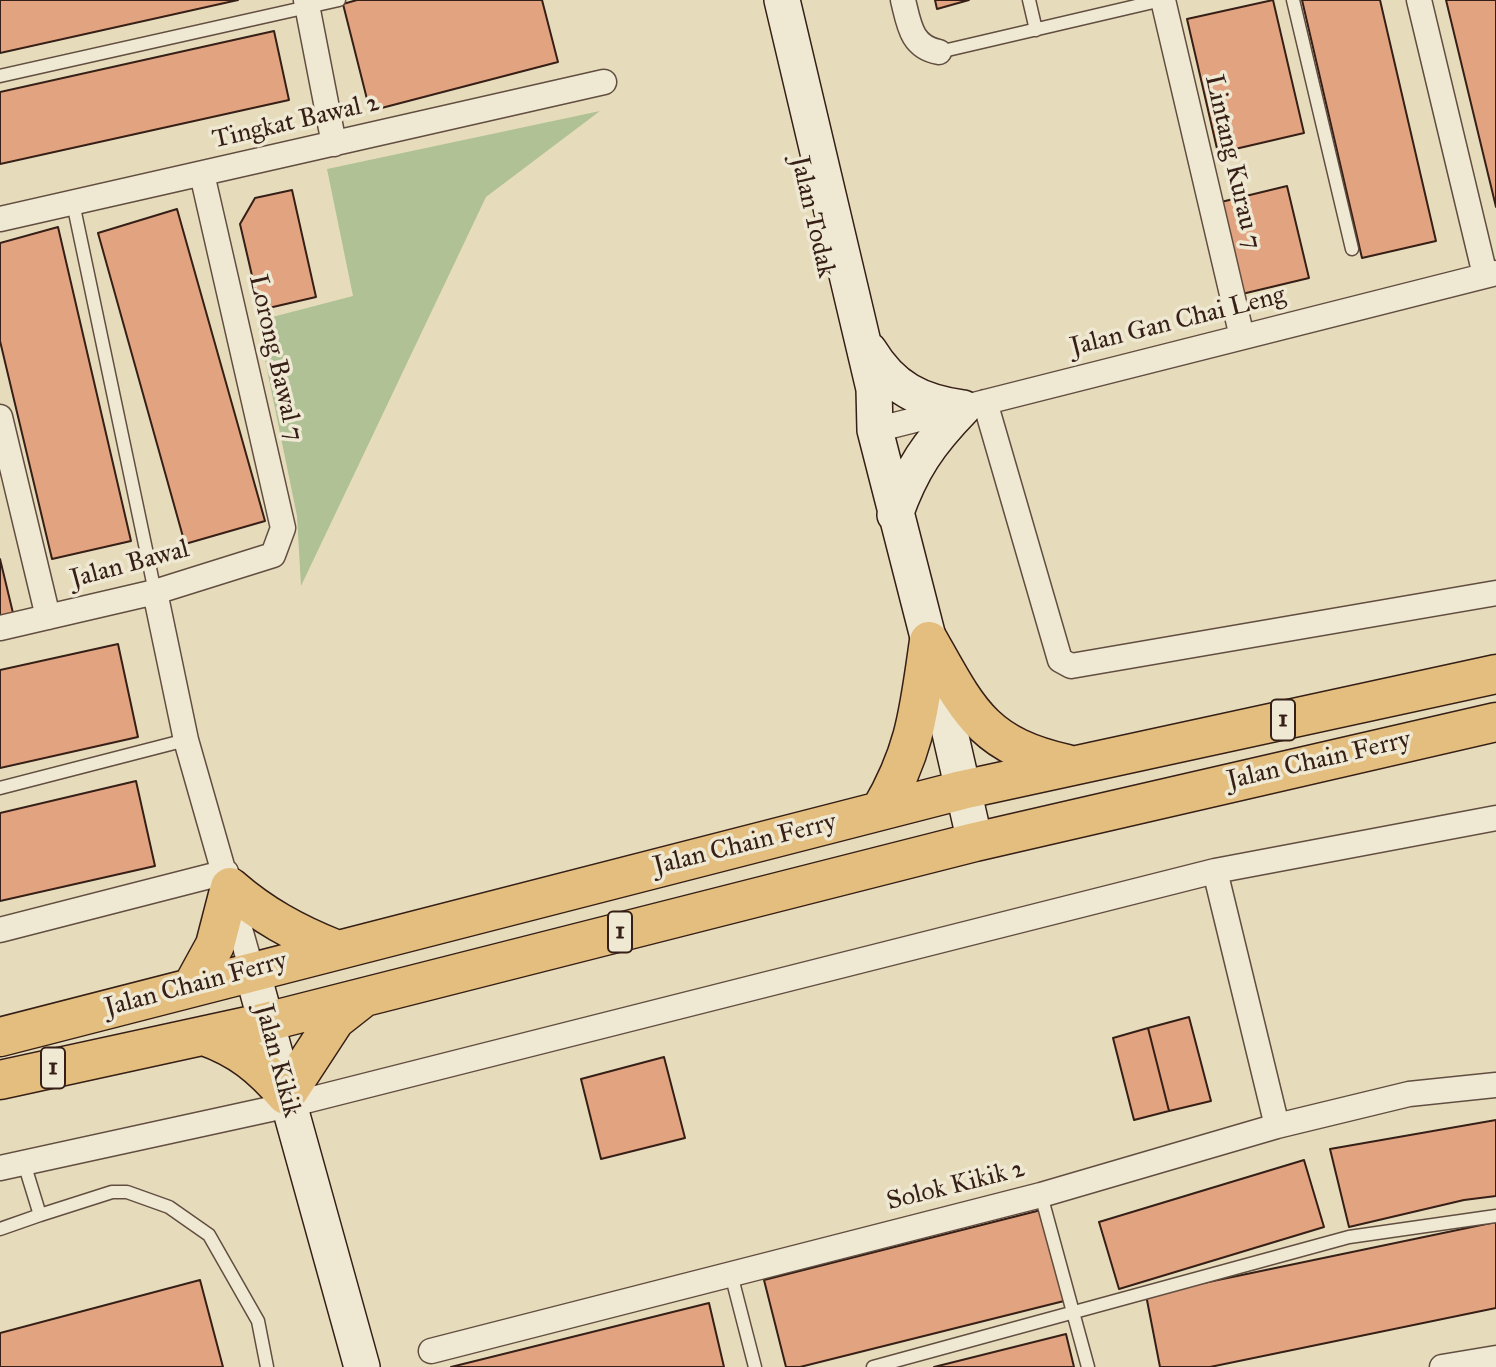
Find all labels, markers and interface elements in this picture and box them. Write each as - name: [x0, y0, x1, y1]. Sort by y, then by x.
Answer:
- street label: Lintang Kurau 7: [1197, 72, 1267, 252]
- street label: Tingkat Bawal 2: [209, 88, 383, 156]
- street label: Jalan Todak: [783, 153, 841, 281]
- street label: Lorong Bawal 7: [241, 272, 309, 444]
- street label: Jalan Gan Chai Leng: [1067, 280, 1289, 364]
- street label: Jalan Bawal: [67, 534, 193, 596]
- road number: 1: [1271, 700, 1295, 740]
- street label: Jalan Chain Ferry: [1224, 725, 1414, 797]
- street label: Jalan Chain Ferry: [650, 807, 840, 883]
- road number: 1: [608, 912, 632, 952]
- street label: Jalan Chain Ferry: [101, 946, 291, 1024]
- street label: Jalan Kikik: [247, 1001, 307, 1121]
- road number: 1: [41, 1048, 65, 1088]
- street label: Solok Kikik 2: [884, 1154, 1028, 1218]

